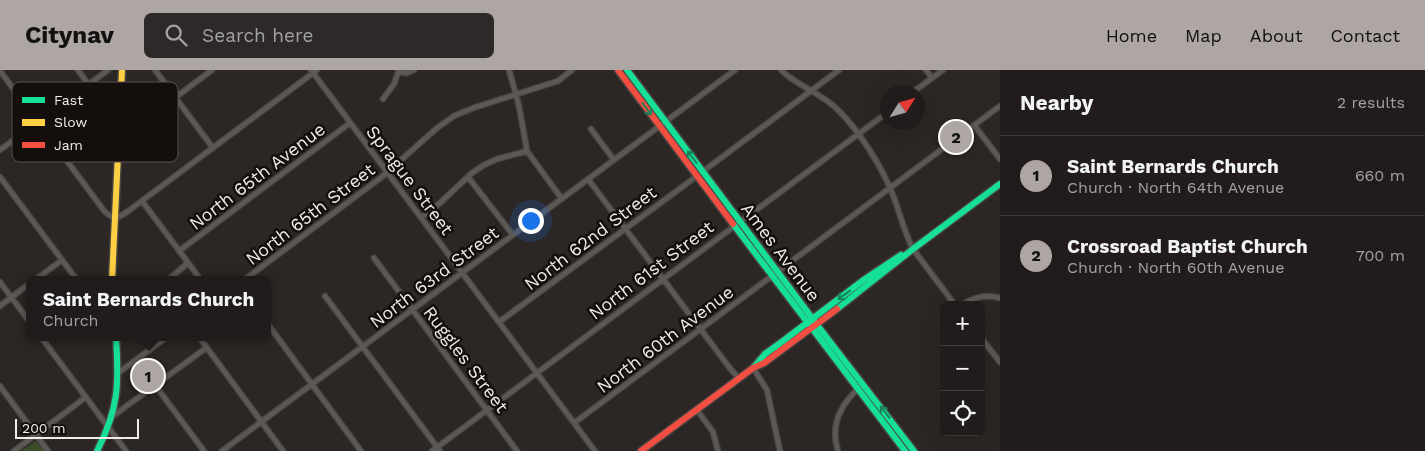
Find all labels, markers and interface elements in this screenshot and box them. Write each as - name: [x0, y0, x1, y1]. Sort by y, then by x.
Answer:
- search box: [144, 13, 494, 58]
- text: Citynav: [25, 21, 114, 49]
- icon: search: [162, 21, 190, 49]
- text: Search here: [202, 24, 313, 47]
- text: Home: [1106, 25, 1157, 46]
- text: Map: [1185, 25, 1222, 46]
- text: About: [1250, 25, 1302, 46]
- text: Contact: [1330, 25, 1400, 46]
- legend: [12, 82, 178, 162]
- north arrow: [880, 85, 925, 130]
- text: Nearby: [1020, 90, 1093, 115]
- text: Fast: [54, 92, 83, 108]
- text: 2 results: [1337, 93, 1405, 112]
- one-way arrow: [642, 102, 652, 116]
- text: Slow: [54, 114, 87, 130]
- street label: North 65th Avenue: [185, 118, 329, 234]
- pin: 2: [940, 118, 972, 156]
- street label: Sprague Street: [362, 121, 458, 239]
- text: Jam: [54, 137, 83, 153]
- one-way arrow: [686, 151, 697, 164]
- text: Saint Bernards Church: [1067, 155, 1279, 178]
- street label: North 65th Street: [241, 158, 379, 269]
- text: 1: [1033, 166, 1039, 185]
- text: 660 m: [1355, 166, 1405, 185]
- text: Church · North 64th Avenue: [1067, 178, 1284, 197]
- street label: North 62nd Street: [520, 181, 660, 294]
- street label: Ames Avenue: [737, 199, 825, 305]
- your location: [518, 208, 544, 234]
- street label: North 61st Street: [584, 216, 718, 324]
- street label: North 63rd Street: [366, 222, 503, 332]
- text: Crossroad Baptist Church: [1067, 235, 1308, 258]
- text: 2: [1031, 246, 1041, 265]
- text: 700 m: [1356, 246, 1405, 265]
- text: Church · North 60th Avenue: [1067, 258, 1284, 277]
- popup: [26, 276, 271, 341]
- street label: North 60th Avenue: [593, 281, 737, 397]
- text: Saint Bernards Church: [43, 288, 254, 311]
- one-way arrow: [838, 290, 851, 301]
- map controls: [940, 301, 985, 436]
- button: +: [940, 301, 985, 346]
- street label: Ruggles Street: [419, 302, 513, 417]
- text: Church: [43, 311, 99, 330]
- button: −: [940, 346, 985, 391]
- pin: 1: [132, 357, 164, 395]
- button: locate: [940, 391, 985, 436]
- one-way arrow: [879, 406, 890, 419]
- scale bar: [15, 416, 139, 439]
- text: 200 m: [22, 420, 66, 436]

